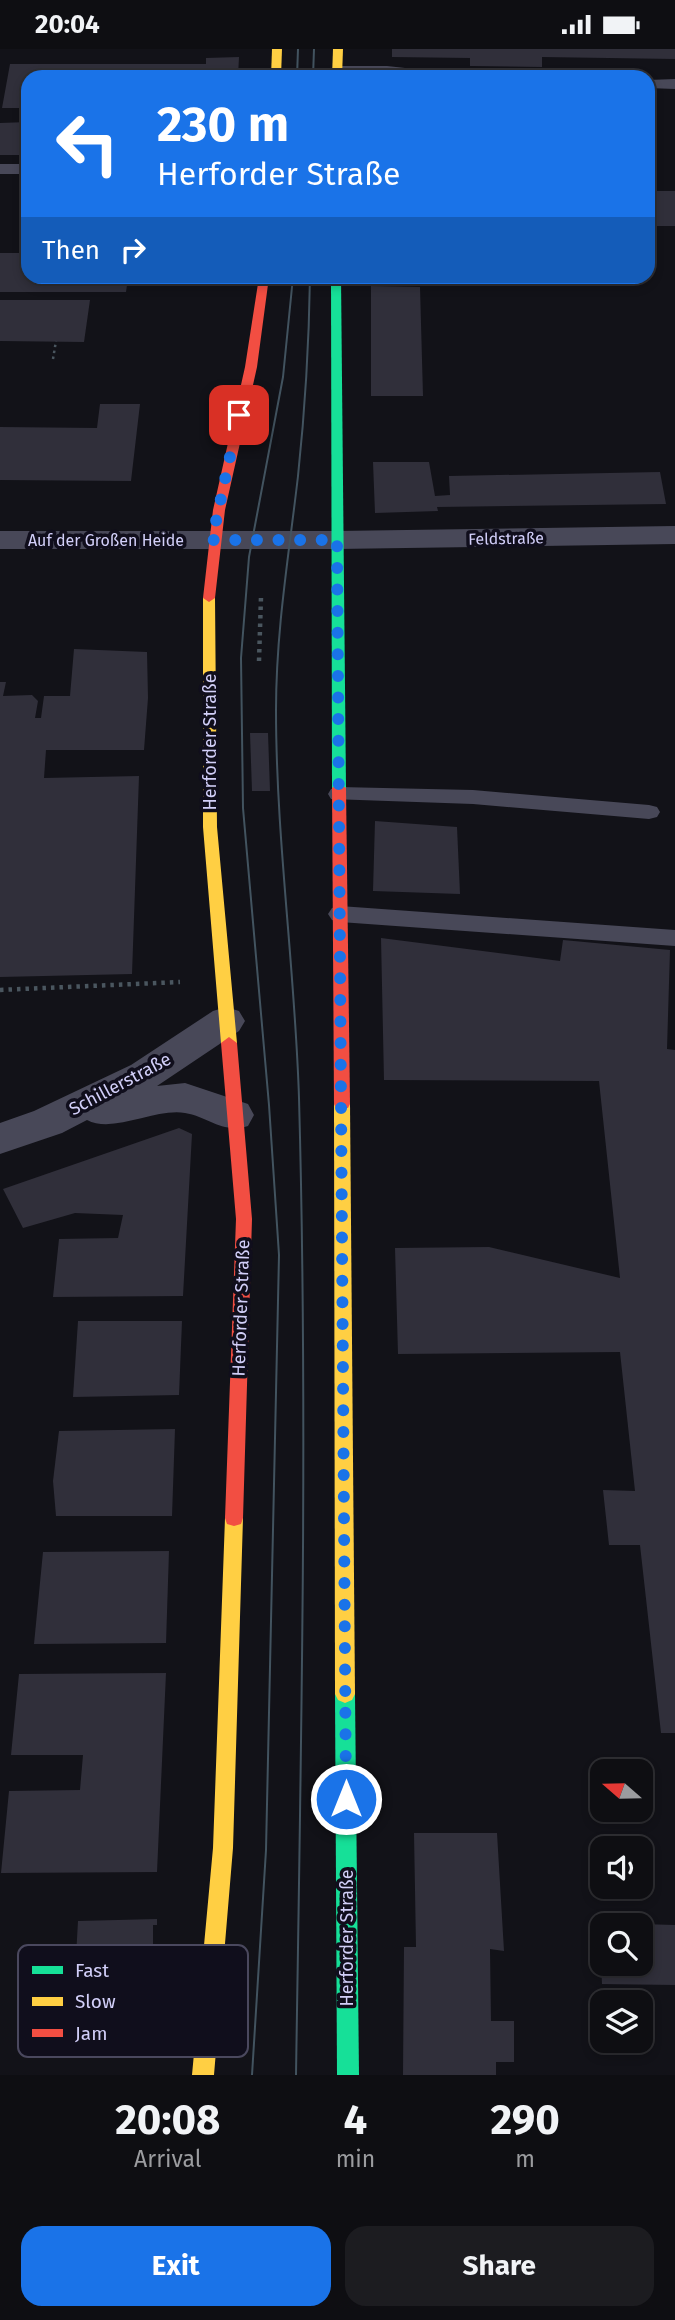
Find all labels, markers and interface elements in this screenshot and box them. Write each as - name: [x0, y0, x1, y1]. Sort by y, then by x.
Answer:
- text: 20:04: [35, 9, 100, 40]
- text: 230 m: [157, 95, 289, 154]
- icon: left: [42, 98, 133, 189]
- text: Herforder Straße: [157, 155, 401, 193]
- icon: right: [114, 231, 152, 269]
- text: Then: [42, 235, 100, 266]
- pin: [209, 385, 269, 445]
- icon: arrive: [220, 396, 258, 434]
- street label: Feldstraße: [468, 528, 544, 549]
- street label: Auf der Großen Heide: [28, 531, 184, 550]
- street label: Herforder Straße: [199, 674, 221, 810]
- street label: Schillerstraße: [65, 1048, 175, 1120]
- street label: Herforder Straße: [228, 1239, 254, 1377]
- north arrow: [590, 1759, 653, 1822]
- map controls: [590, 1759, 653, 2053]
- position arrow: [309, 1762, 383, 1836]
- button: sound: [590, 1836, 653, 1899]
- street label: Herforder Straße: [336, 1870, 358, 2006]
- button: search: [590, 1913, 653, 1976]
- legend: [18, 1945, 248, 2057]
- text: Fast: [75, 1959, 109, 1982]
- text: Slow: [75, 1990, 116, 2013]
- button: layers: [590, 1990, 653, 2053]
- text: Jam: [75, 2022, 107, 2045]
- text: 20:08: [115, 2095, 220, 2145]
- text: 4: [344, 2095, 367, 2145]
- text: 290: [490, 2095, 560, 2145]
- text: Arrival: [134, 2145, 202, 2173]
- text: min: [336, 2145, 375, 2173]
- text: m: [515, 2145, 535, 2173]
- button: Exit: [21, 2226, 331, 2306]
- button: Share: [345, 2226, 654, 2306]

